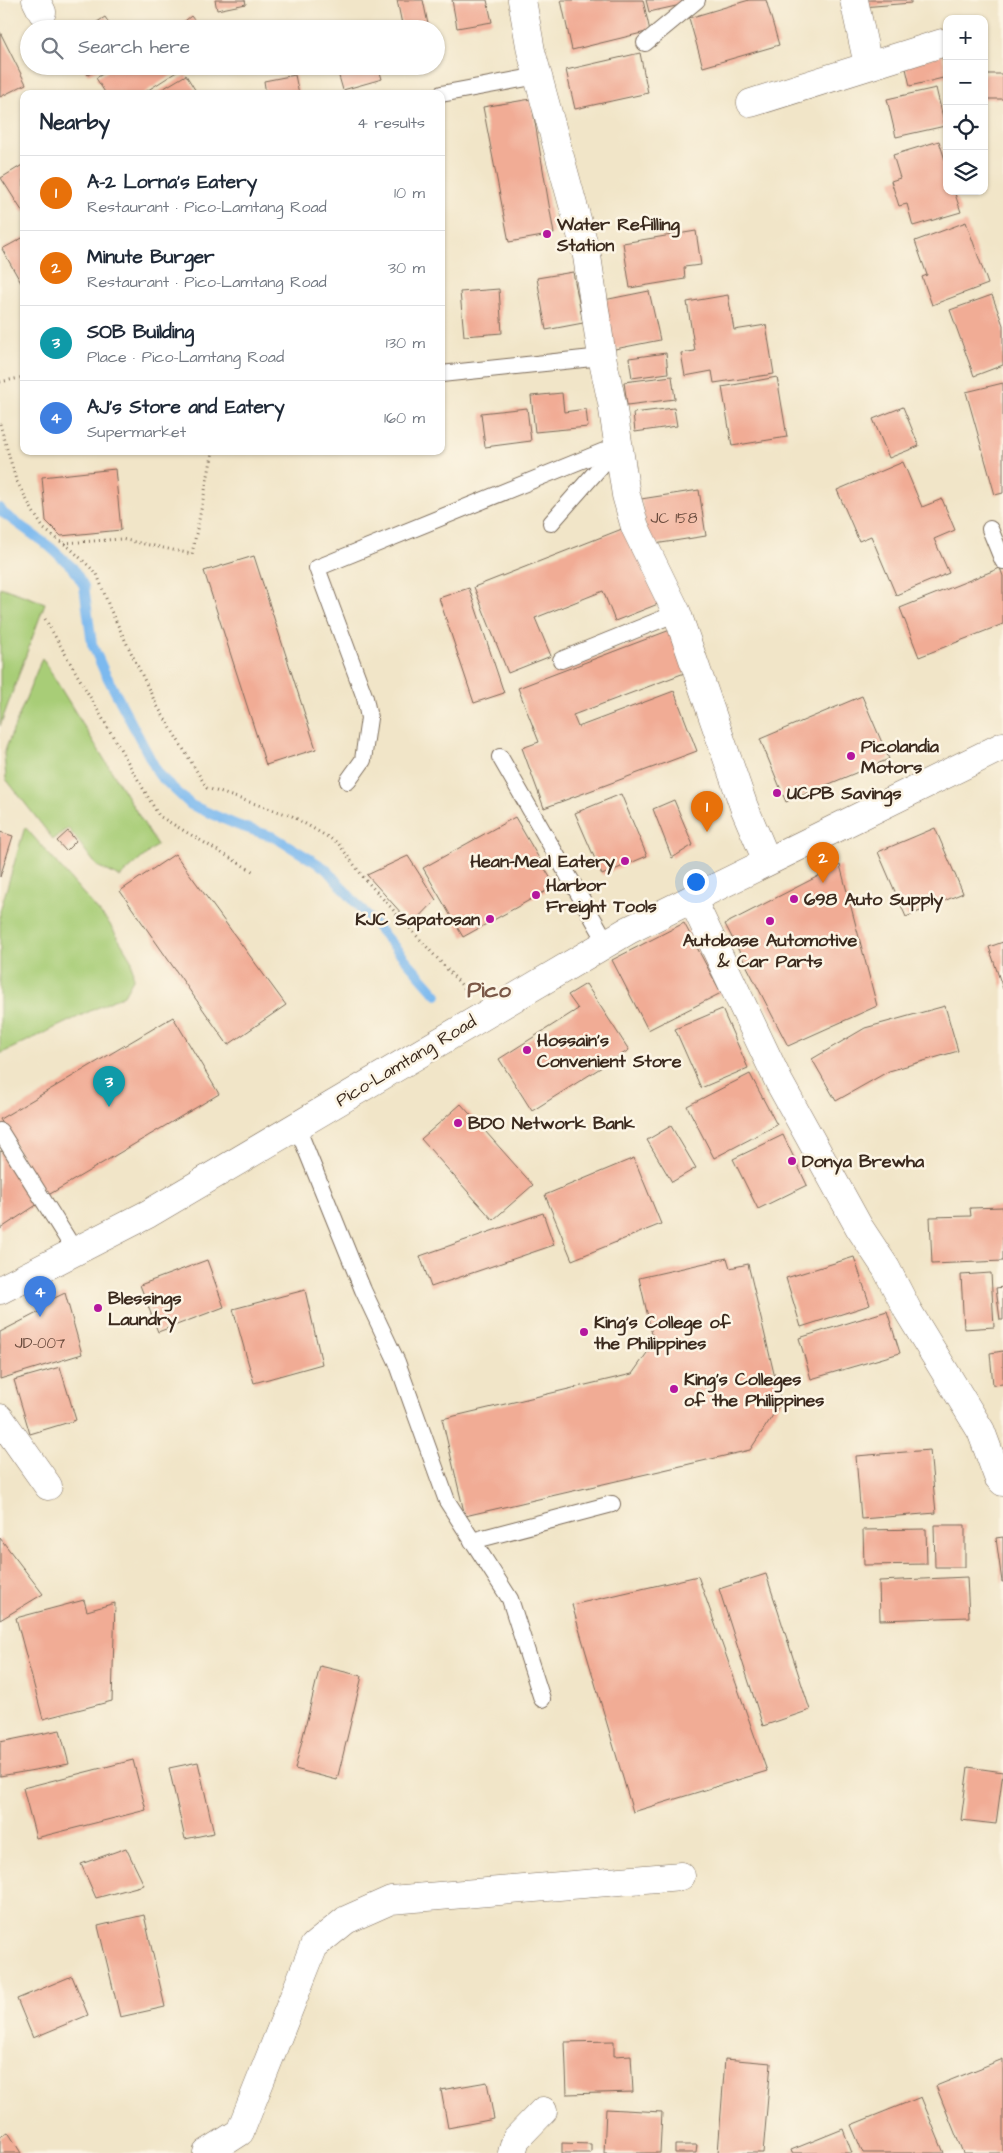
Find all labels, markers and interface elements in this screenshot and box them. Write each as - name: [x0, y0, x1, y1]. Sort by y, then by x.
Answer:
- map controls: [943, 15, 988, 195]
- button: +: [943, 15, 988, 60]
- search box: [20, 20, 445, 75]
- icon: search: [38, 34, 66, 62]
- text: Search here: [78, 34, 190, 61]
- button: −: [943, 60, 988, 105]
- button: locate: [943, 105, 988, 150]
- text: Nearby: [40, 108, 110, 137]
- text: 4 results: [357, 112, 425, 134]
- button: layers: [943, 150, 988, 195]
- text: A-2 Lorna's Eatery: [87, 169, 257, 196]
- text: 1: [55, 182, 57, 204]
- text: 10 m: [394, 182, 425, 204]
- text: Restaurant · Pico-Lamtang Road: [87, 196, 327, 218]
- place label: Water Refilling Station: [556, 212, 681, 258]
- marker: Water Refilling Station: [541, 228, 553, 240]
- text: Minute Burger: [87, 244, 215, 271]
- text: 2: [51, 257, 61, 279]
- text: 30 m: [388, 257, 425, 279]
- text: Restaurant · Pico-Lamtang Road: [87, 271, 327, 293]
- text: SOB Building: [87, 319, 194, 346]
- text: 3: [52, 332, 60, 354]
- text: 130 m: [386, 332, 425, 354]
- text: Place · Pico-Lamtang Road: [87, 346, 284, 368]
- text: AJ's Store and Eatery: [87, 394, 285, 421]
- text: 4: [51, 407, 61, 429]
- text: 160 m: [384, 407, 425, 429]
- text: Supermarket: [87, 421, 186, 443]
- house number: JC 158: [651, 508, 698, 529]
- place label: Picolandia Motors: [861, 734, 940, 780]
- marker: Picolandia Motors: [845, 750, 857, 762]
- place label: UCPB Savings: [787, 781, 901, 807]
- marker: UCPB Savings: [771, 787, 783, 799]
- pin: 1: [691, 791, 723, 832]
- pin: 2: [807, 842, 839, 883]
- place label: Hean-Meal Eatery: [470, 849, 615, 875]
- marker: Hean-Meal Eatery: [619, 855, 631, 867]
- your location: [683, 869, 709, 895]
- place label: Harbor Freight Tools: [546, 873, 657, 920]
- place label: 698 Auto Supply: [804, 887, 943, 913]
- marker: Harbor Freight Tools: [530, 889, 542, 901]
- marker: 698 Auto Supply: [788, 893, 800, 905]
- place label: KJC Sapatosan: [355, 907, 480, 932]
- marker: KJC Sapatosan: [484, 913, 496, 925]
- marker: Autobase Automotive & Car Parts: [764, 915, 776, 927]
- place label: Autobase Automotive & Car Parts: [683, 928, 858, 974]
- district label: Pico: [467, 975, 511, 1006]
- street label: Pico-Lamtang Road: [331, 1009, 482, 1114]
- place label: Hossain's Convenient Store: [537, 1028, 682, 1074]
- marker: Hossain's Convenient Store: [521, 1044, 533, 1056]
- pin: 3: [93, 1066, 125, 1107]
- place label: BDO Network Bank: [468, 1111, 636, 1136]
- marker: BDO Network Bank: [452, 1117, 464, 1129]
- place label: Donya Brewha: [802, 1149, 925, 1175]
- marker: Donya Brewha: [786, 1155, 798, 1167]
- pin: 4: [24, 1276, 56, 1317]
- place label: Blessings Laundry: [108, 1286, 181, 1333]
- marker: Blessings Laundry: [92, 1302, 104, 1314]
- place label: King's College of the Philippines: [593, 1310, 732, 1356]
- marker: King's College of the Philippines: [578, 1326, 590, 1338]
- house number: JD-007: [15, 1333, 65, 1354]
- place label: King's Colleges of the Philippines: [684, 1367, 824, 1413]
- marker: King's Colleges of the Philippines: [668, 1383, 680, 1395]

